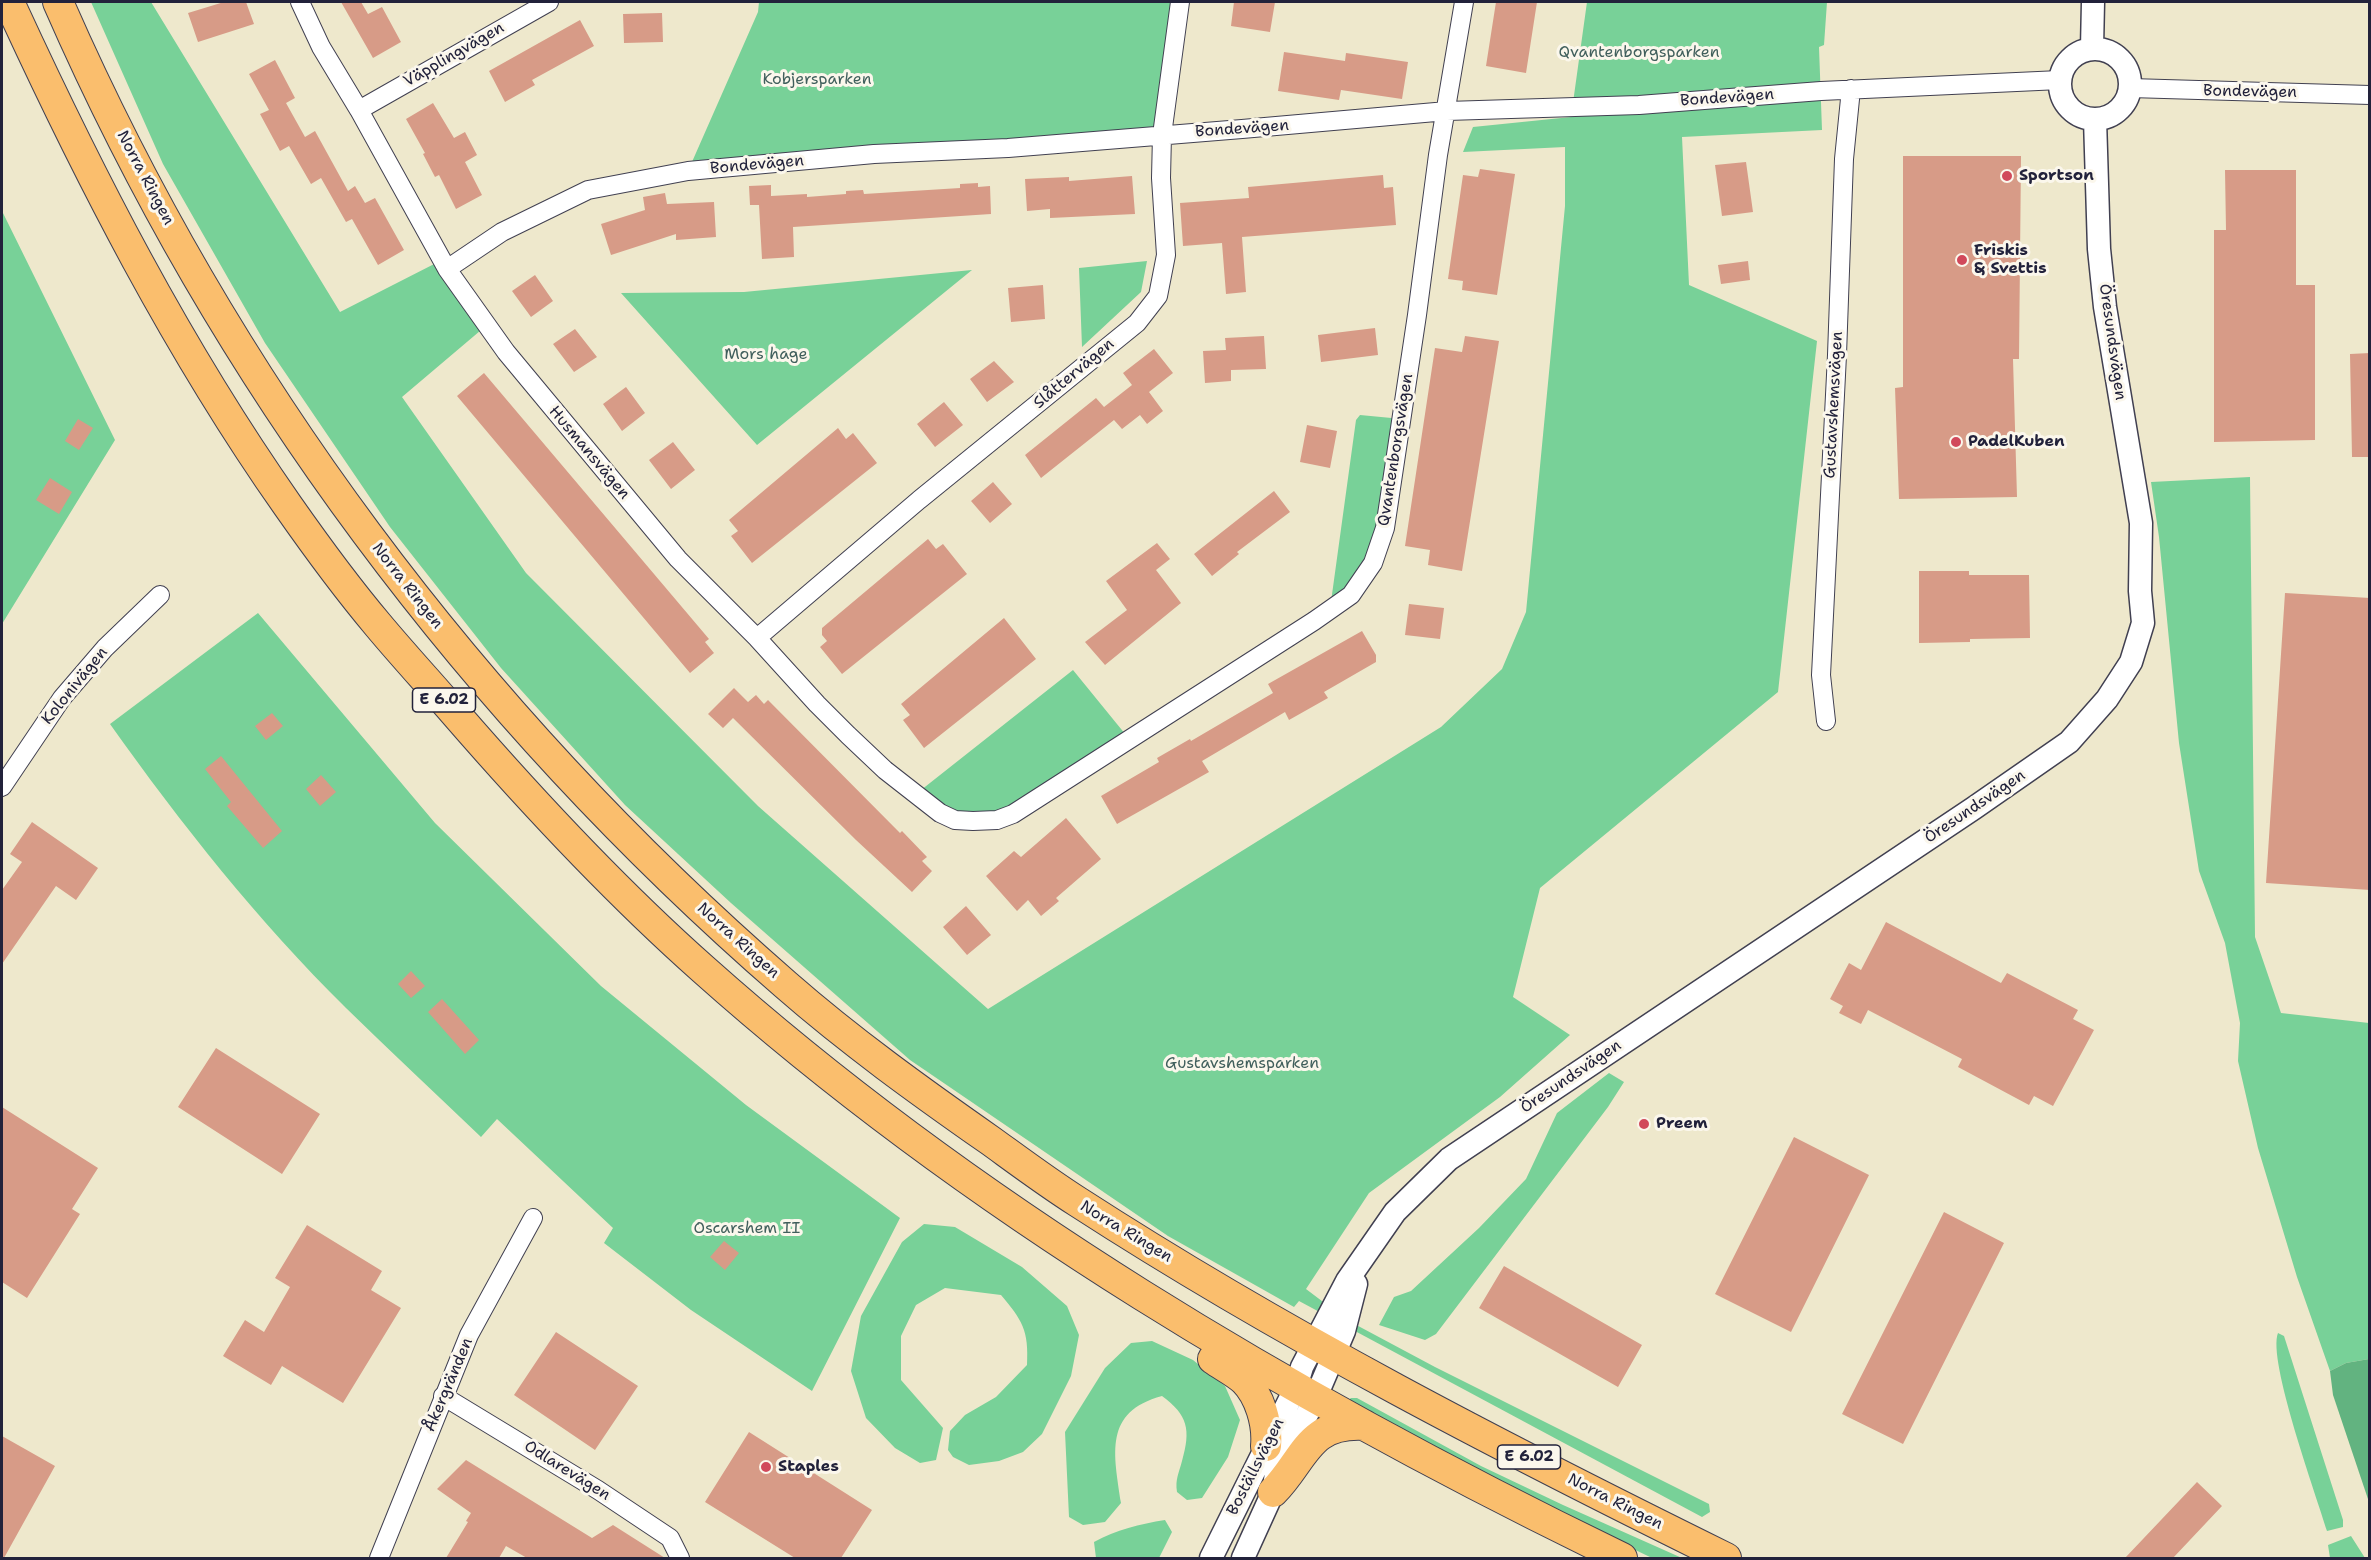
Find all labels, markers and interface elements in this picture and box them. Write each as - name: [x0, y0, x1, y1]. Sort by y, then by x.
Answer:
- street label: Väpplingvägen: [400, 18, 508, 92]
- park label: Qvantenborgsparken: [1559, 43, 1719, 63]
- park label: Kobjersparken: [762, 70, 872, 90]
- street label: Bondevägen: [2203, 82, 2297, 102]
- street label: Bondevägen: [1679, 85, 1775, 111]
- street label: Bondevägen: [1194, 116, 1290, 142]
- street label: Norra Ringen: [112, 128, 178, 228]
- street label: Bondevägen: [709, 151, 805, 179]
- place label: Sportson: [2019, 166, 2094, 186]
- marker: Sportson: [2000, 169, 2014, 183]
- place label: Friskis & Svettis: [1974, 241, 2047, 279]
- marker: Friskis & Svettis: [1955, 253, 1969, 267]
- street label: Öresundsvägen: [2094, 283, 2130, 401]
- street label: Gustavshemsvägen: [1821, 331, 1847, 479]
- street label: Slåttervägen: [1030, 335, 1118, 413]
- park label: Mors hage: [724, 345, 808, 365]
- street label: Qvantenborgsvägen: [1374, 372, 1418, 528]
- street label: Husmansvägen: [544, 403, 634, 503]
- place label: PadelKuben: [1968, 432, 2065, 452]
- marker: PadelKuben: [1949, 435, 1963, 449]
- street label: Norra Ringen: [367, 539, 447, 633]
- street label: Kolonivägen: [38, 643, 112, 729]
- road number: E 6.02: [412, 688, 476, 712]
- street label: Öresundsvägen: [1921, 766, 2029, 848]
- street label: Norra Ringen: [693, 899, 783, 983]
- street label: Öresundsvägen: [1517, 1036, 1625, 1118]
- park label: Gustavshemsparken: [1165, 1054, 1319, 1074]
- place label: Preem: [1656, 1114, 1708, 1134]
- marker: Preem: [1637, 1117, 1651, 1131]
- street label: Norra Ringen: [1077, 1197, 1175, 1267]
- park label: Oscarshem II: [694, 1219, 800, 1239]
- street label: Åkergränden: [421, 1335, 477, 1435]
- street label: Boställsvägen: [1223, 1415, 1289, 1519]
- street label: Odlarevägen: [520, 1437, 614, 1505]
- road number: E 6.02: [1498, 1445, 1561, 1469]
- place label: Staples: [778, 1457, 839, 1477]
- marker: Staples: [759, 1460, 773, 1474]
- street label: Norra Ringen: [1564, 1470, 1666, 1534]

